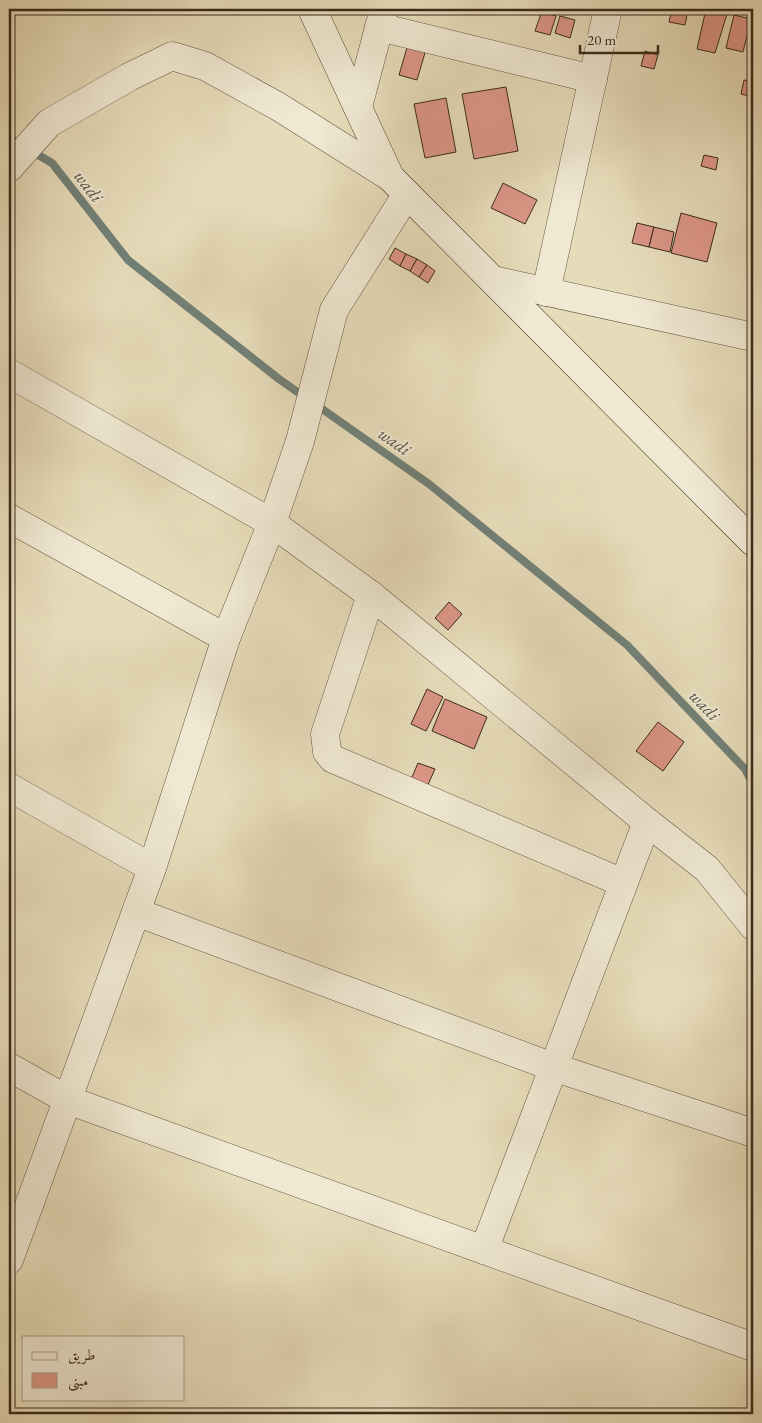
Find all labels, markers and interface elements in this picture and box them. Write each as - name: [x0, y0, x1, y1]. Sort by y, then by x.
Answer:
- scale bar: [580, 22, 657, 54]
- text: 20 m: [587, 30, 616, 49]
- water label: wadi: [69, 165, 109, 207]
- water label: wadi: [374, 422, 416, 461]
- water label: wadi: [685, 685, 726, 726]
- legend: [22, 1336, 185, 1400]
- text: طريق: [68, 1345, 95, 1365]
- text: مبنى: [68, 1371, 88, 1392]

